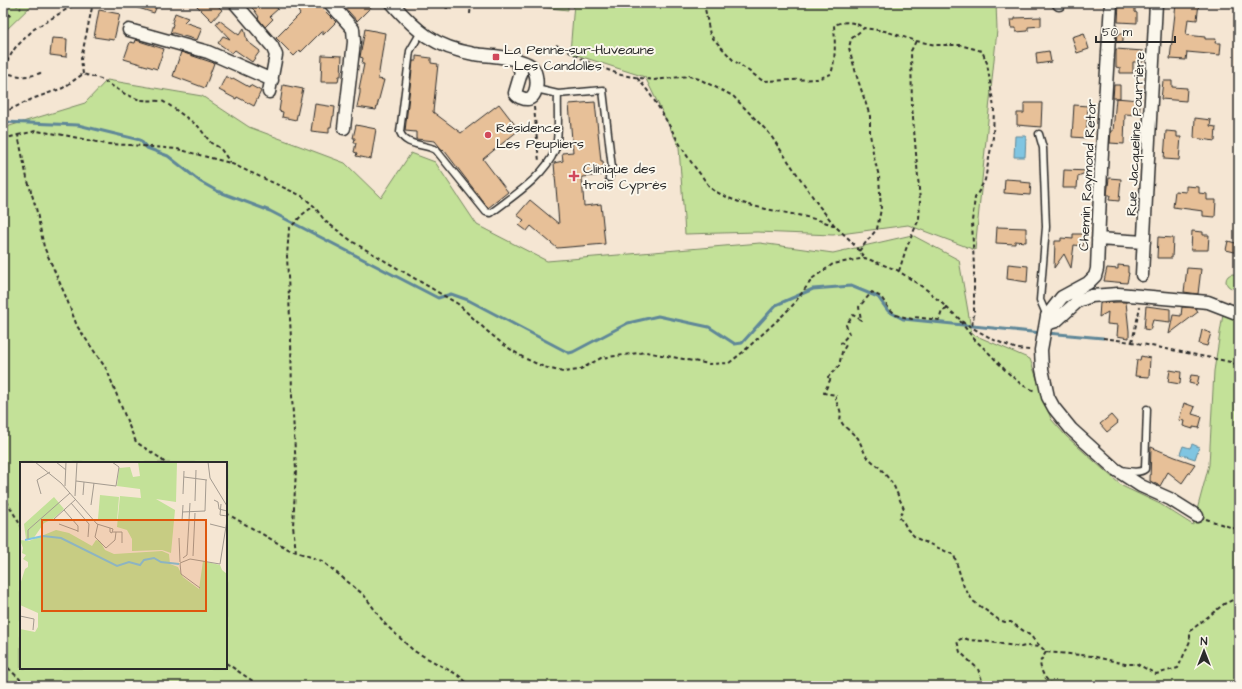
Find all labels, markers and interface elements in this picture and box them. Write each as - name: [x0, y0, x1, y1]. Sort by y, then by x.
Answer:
- scale bar: [1096, 18, 1175, 44]
- text: 50 m: [1102, 24, 1133, 41]
- place label: La Penne-sur-Huveaune - Les Candolles: [504, 40, 655, 76]
- street label: Rue Jacqueline Pourrière: [1122, 51, 1150, 217]
- marker: La Penne-sur-Huveaune - Les Candolles: [491, 52, 501, 62]
- street label: Chemin Raymond Retor: [1074, 98, 1102, 252]
- place label: Résidence Les Peupliers: [496, 118, 584, 154]
- marker: Résidence Les Peupliers: [483, 130, 493, 140]
- place label: Clinique des trois Cyprès: [583, 159, 667, 195]
- marker: Clinique des trois Cyprès: [568, 170, 580, 182]
- inset map: [20, 462, 227, 669]
- north arrow: [1184, 631, 1224, 671]
- text: N: [1201, 634, 1208, 649]

